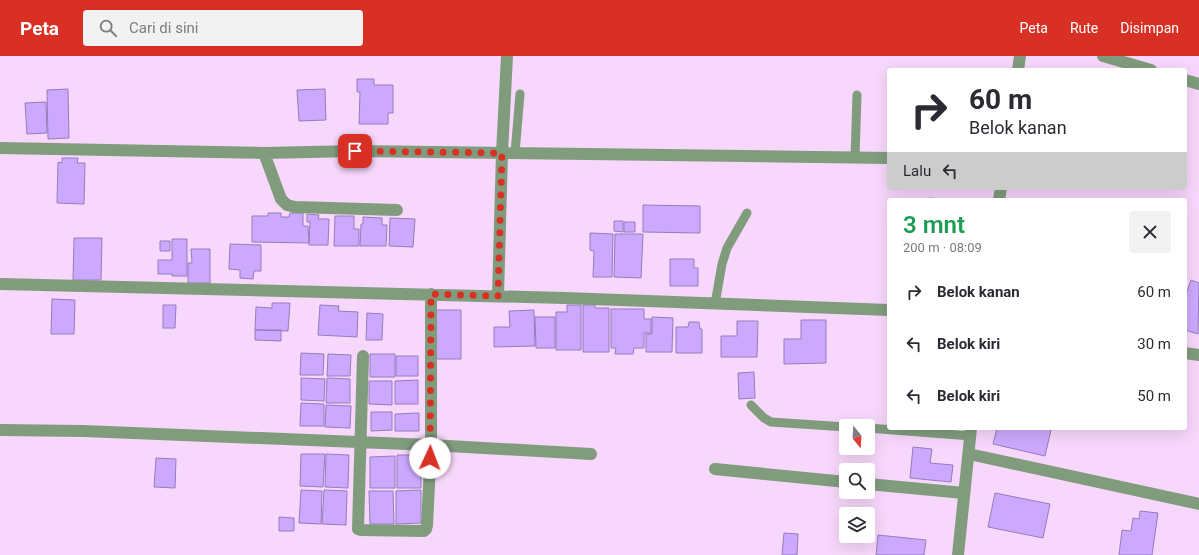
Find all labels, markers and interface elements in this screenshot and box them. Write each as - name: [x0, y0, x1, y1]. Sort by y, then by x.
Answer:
- search box: [83, 10, 363, 46]
- text: Peta: [20, 17, 59, 40]
- icon: search: [97, 17, 119, 39]
- text: Cari di sini: [129, 19, 199, 37]
- text: Peta: [1020, 20, 1048, 36]
- text: Rute: [1070, 20, 1098, 36]
- text: Disimpan: [1120, 20, 1179, 36]
- text: 60 m: [969, 83, 1032, 116]
- icon: right: [903, 84, 955, 136]
- text: Belok kanan: [969, 117, 1067, 138]
- pin: [338, 134, 372, 168]
- icon: arrive: [344, 140, 366, 162]
- icon: left: [939, 160, 961, 182]
- text: Lalu: [903, 162, 931, 180]
- text: 3 mnt: [903, 211, 965, 239]
- button: close: [1129, 211, 1171, 253]
- text: 200 m · 08:09: [903, 240, 982, 255]
- icon: right: [903, 281, 925, 303]
- text: Belok kanan: [937, 283, 1020, 301]
- text: 60 m: [1137, 283, 1171, 301]
- icon: left: [903, 333, 925, 355]
- text: Belok kiri: [937, 335, 1000, 353]
- text: 30 m: [1137, 335, 1171, 353]
- icon: left: [903, 385, 925, 407]
- text: Belok kiri: [937, 387, 1000, 405]
- text: 50 m: [1137, 387, 1171, 405]
- north arrow: [839, 419, 875, 455]
- map controls: [839, 419, 875, 543]
- position arrow: [409, 437, 451, 479]
- button: search: [839, 463, 875, 499]
- button: layers: [839, 507, 875, 543]

